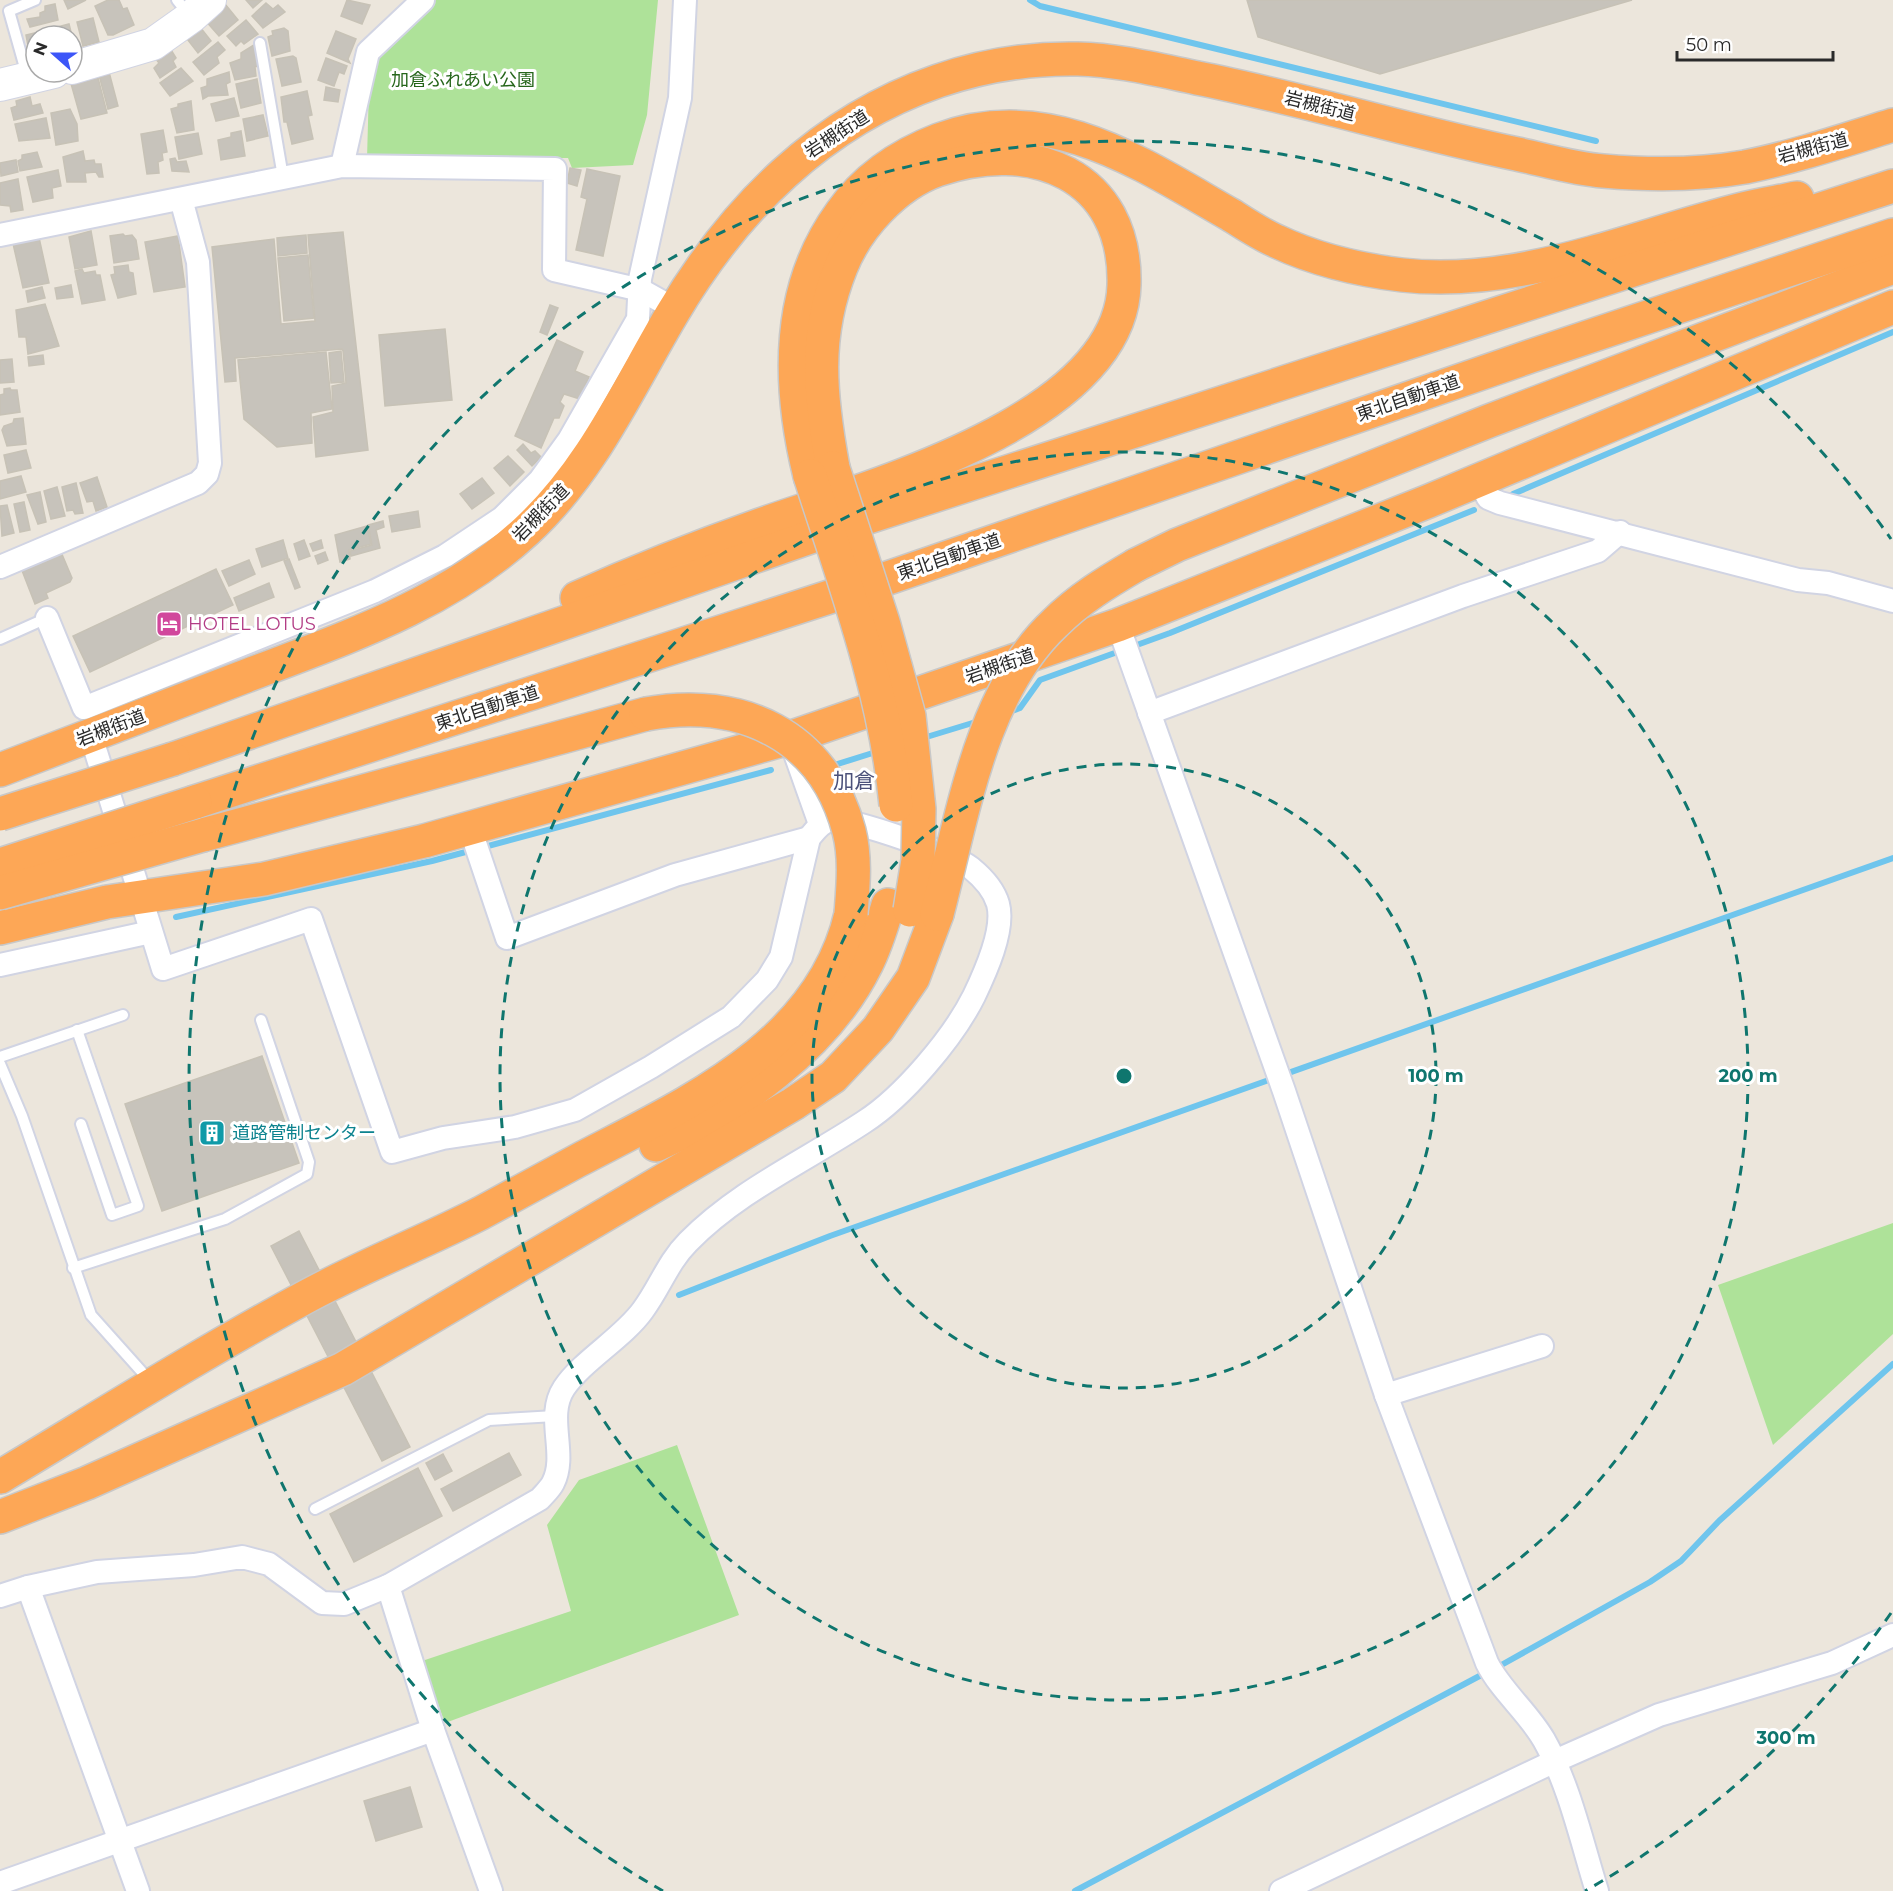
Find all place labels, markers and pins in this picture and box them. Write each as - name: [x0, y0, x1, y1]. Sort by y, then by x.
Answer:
- hotel icon: HOTEL LOTUS: [154, 609, 184, 639]
- place label: HOTEL LOTUS: [188, 613, 316, 635]
- centre of rings: [1114, 1066, 1134, 1086]
- building icon: 道路管制センター: [197, 1118, 227, 1148]
- place label: 道路管制センター: [232, 1122, 376, 1144]

